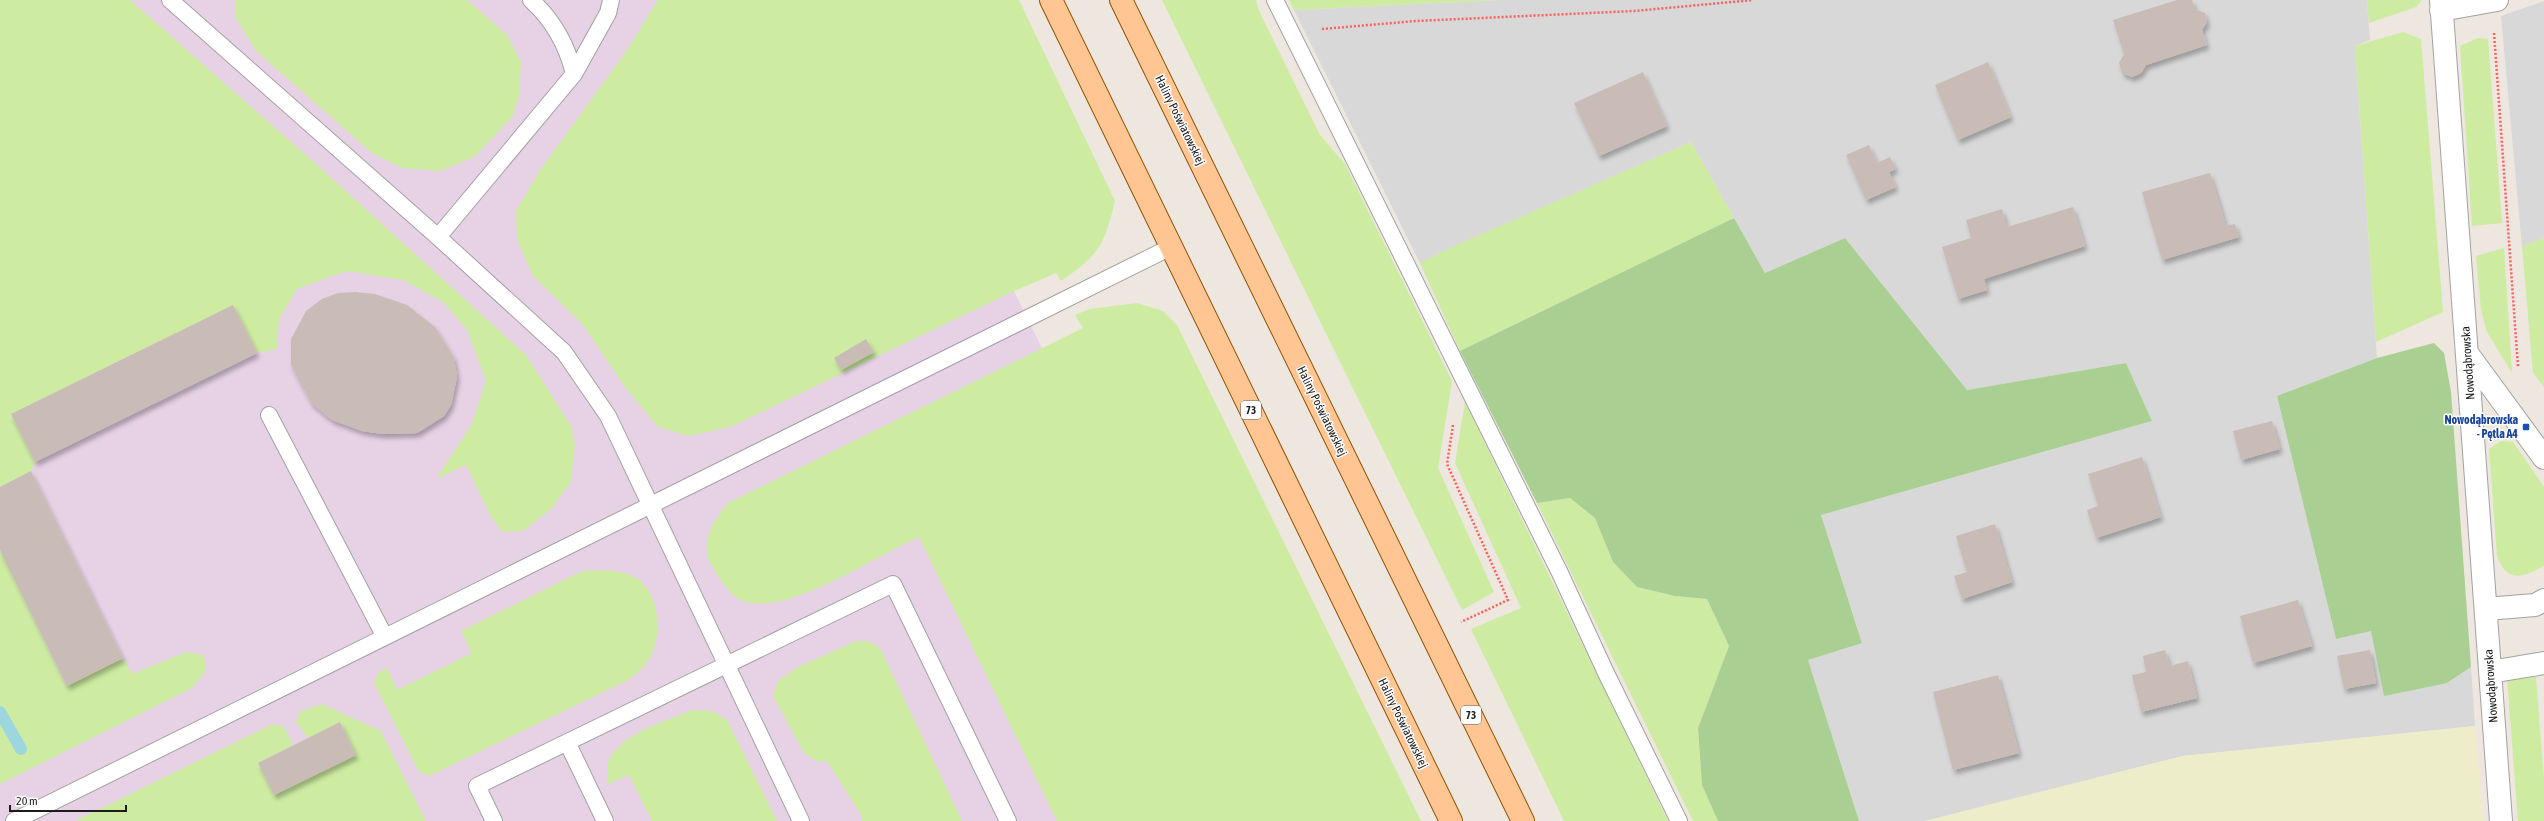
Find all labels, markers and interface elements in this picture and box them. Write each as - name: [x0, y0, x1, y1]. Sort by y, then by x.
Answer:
- street label: Haliny Poświatowskiej: [1152, 73, 1208, 167]
- street label: Nowodąbrowska: [2458, 326, 2478, 400]
- street label: Haliny Poświatowskiej: [1294, 364, 1350, 458]
- road number: 73: [1241, 401, 1261, 419]
- place label: Nowodąbrowska - Pętla A4: [2444, 413, 2518, 441]
- marker: Nowodąbrowska - Pętla A4: [2521, 422, 2531, 432]
- street label: Nowodąbrowska: [2481, 649, 2501, 723]
- street label: Haliny Poświatowskiej: [1375, 676, 1431, 770]
- road number: 73: [1461, 706, 1481, 724]
- scale bar: [10, 787, 126, 813]
- text: 20 m: [16, 794, 38, 808]

